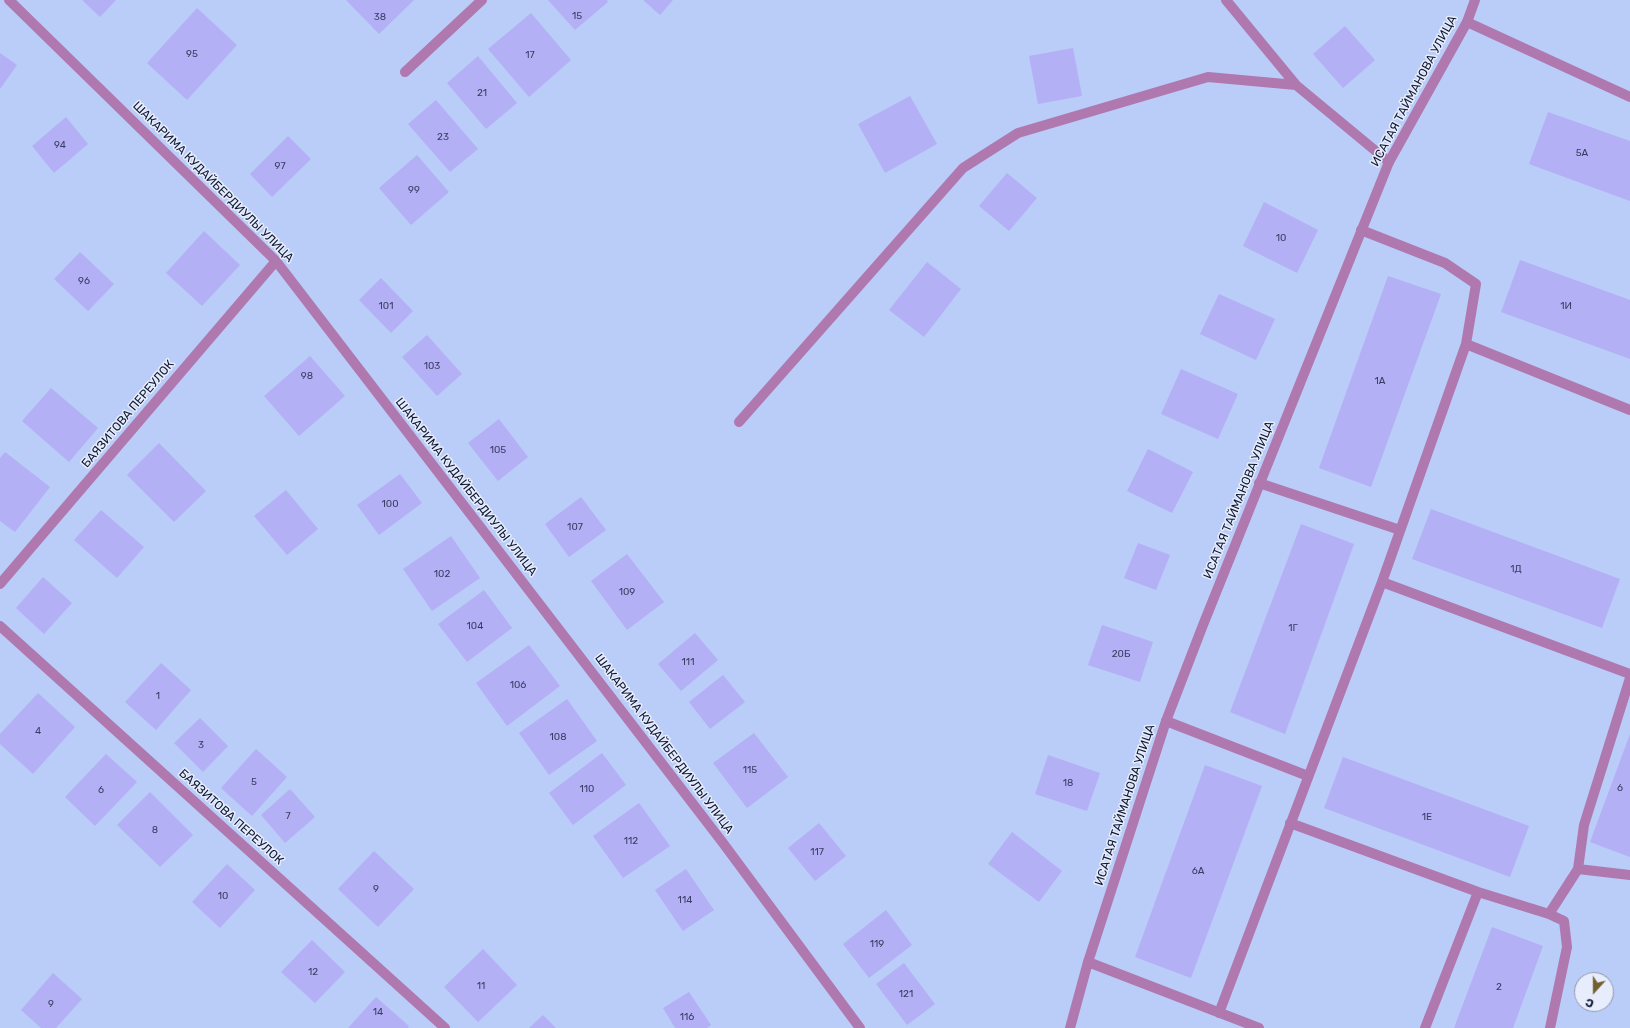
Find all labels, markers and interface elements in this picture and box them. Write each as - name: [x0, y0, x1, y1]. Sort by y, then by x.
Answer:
- house number: 15: [572, 10, 582, 22]
- house number: 38: [374, 11, 386, 23]
- street label: ИСАТАЯ ТАЙМАНОВА УЛИЦА: [1368, 13, 1460, 169]
- house number: 95: [186, 48, 198, 60]
- house number: 17: [525, 49, 535, 61]
- house number: 21: [477, 87, 487, 99]
- street label: ШАКАРИМА КУДАЙБЕРДИУЛЫ УЛИЦА: [130, 99, 296, 265]
- house number: 23: [437, 131, 449, 143]
- house number: 94: [54, 139, 66, 151]
- house number: 5А: [1576, 147, 1588, 159]
- house number: 97: [274, 160, 286, 172]
- house number: 99: [408, 184, 420, 196]
- house number: 10: [1276, 232, 1286, 244]
- house number: 96: [78, 275, 90, 287]
- house number: 101: [379, 300, 393, 312]
- house number: 1И: [1560, 300, 1572, 312]
- street label: БАЯЗИТОВА ПЕРЕУЛОК: [79, 357, 177, 471]
- house number: 103: [424, 360, 440, 372]
- house number: 98: [301, 370, 313, 382]
- house number: 1А: [1375, 375, 1385, 387]
- street label: ШАКАРИМА КУДАЙБЕРДИУЛЫ УЛИЦА: [392, 395, 540, 579]
- street label: ИСАТАЯ ТАЙМАНОВА УЛИЦА: [1201, 419, 1277, 581]
- house number: 105: [490, 444, 506, 456]
- house number: 100: [382, 498, 398, 510]
- house number: 107: [567, 521, 583, 533]
- house number: 1Д: [1510, 563, 1522, 575]
- house number: 102: [434, 568, 450, 580]
- house number: 109: [619, 586, 635, 598]
- house number: 104: [467, 620, 483, 632]
- house number: 1Г: [1288, 622, 1298, 634]
- house number: 20Б: [1112, 648, 1130, 660]
- street label: ШАКАРИМА КУДАЙБЕРДИУЛЫ УЛИЦА: [592, 651, 736, 837]
- house number: 111: [682, 656, 694, 668]
- house number: 106: [510, 679, 526, 691]
- house number: 1: [156, 690, 160, 702]
- street label: ИСАТАЯ ТАЙМАНОВА УЛИЦА: [1092, 722, 1158, 888]
- house number: 4: [35, 725, 41, 737]
- house number: 108: [550, 731, 566, 743]
- house number: 3: [198, 739, 204, 751]
- house number: 115: [743, 764, 757, 776]
- street label: БАЯЗИТОВА ПЕРЕУЛОК: [176, 766, 286, 868]
- house number: 5: [251, 776, 257, 788]
- house number: 18: [1063, 777, 1073, 789]
- house number: 6: [1617, 782, 1623, 794]
- house number: 110: [580, 783, 594, 795]
- house number: 6: [98, 784, 104, 796]
- house number: 7: [285, 810, 291, 822]
- house number: 1Е: [1422, 811, 1432, 823]
- house number: 8: [152, 824, 158, 836]
- house number: 112: [624, 835, 638, 847]
- house number: 117: [810, 846, 824, 858]
- house number: 6А: [1192, 865, 1204, 877]
- house number: 9: [373, 883, 379, 895]
- house number: 10: [218, 890, 228, 902]
- house number: 114: [678, 894, 692, 906]
- house number: 119: [870, 938, 884, 950]
- house number: 12: [308, 966, 318, 978]
- north arrow: [1574, 972, 1614, 1012]
- house number: 11: [477, 980, 485, 992]
- house number: 2: [1496, 981, 1502, 993]
- house number: 121: [899, 988, 913, 1000]
- text: С: [1584, 995, 1596, 1010]
- house number: 9: [48, 998, 54, 1010]
- house number: 14: [373, 1006, 383, 1018]
- house number: 116: [680, 1011, 694, 1023]

